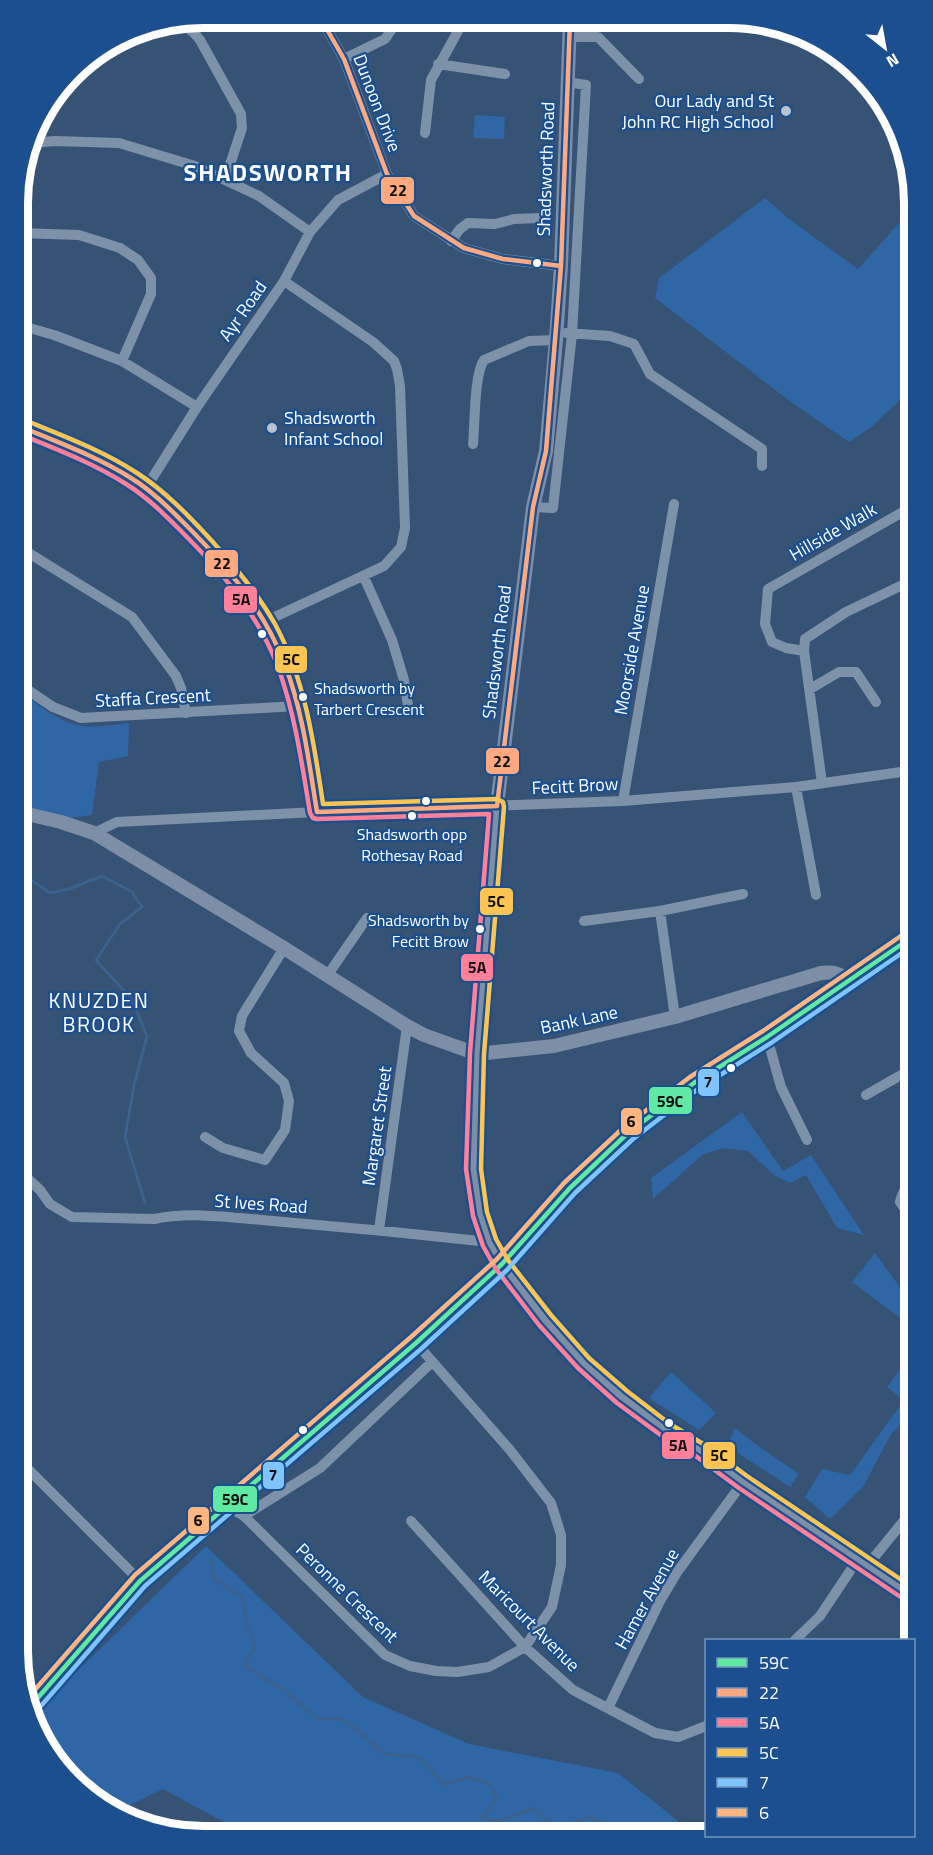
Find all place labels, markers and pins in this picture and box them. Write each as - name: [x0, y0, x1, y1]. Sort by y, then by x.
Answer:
- place label: Our Lady and St John RC High School: [622, 87, 775, 135]
- marker: Our Lady and St John RC High School: [779, 104, 793, 118]
- unlabelled marker: [531, 257, 543, 269]
- place label: Shadsworth Infant School: [284, 404, 383, 452]
- marker: Shadsworth Infant School: [265, 421, 279, 435]
- unlabelled marker: [256, 628, 268, 640]
- place label: Shadsworth by Tarbert Crescent: [314, 676, 425, 721]
- marker: Shadsworth by Tarbert Crescent: [297, 691, 309, 703]
- unlabelled marker: [420, 795, 432, 807]
- marker: Shadsworth opp Rothesay Road: [406, 810, 418, 822]
- place label: Shadsworth opp Rothesay Road: [357, 822, 467, 867]
- place label: Shadsworth by Fecitt Brow: [368, 908, 469, 953]
- marker: Shadsworth by Fecitt Brow: [474, 923, 486, 935]
- unlabelled marker: [725, 1062, 737, 1074]
- unlabelled marker: [663, 1417, 675, 1429]
- unlabelled marker: [297, 1424, 309, 1436]

